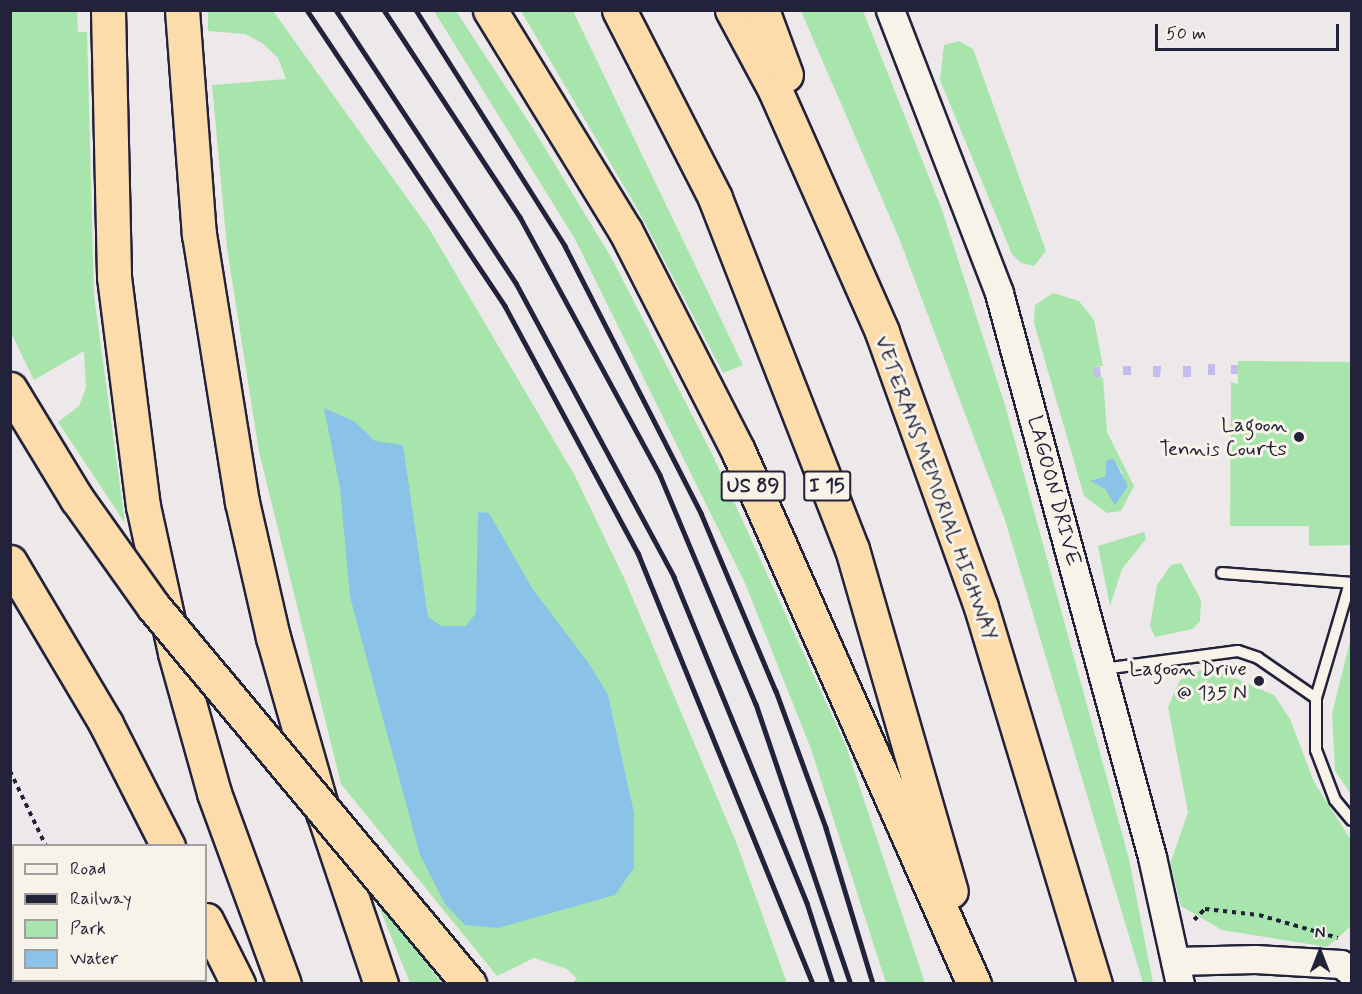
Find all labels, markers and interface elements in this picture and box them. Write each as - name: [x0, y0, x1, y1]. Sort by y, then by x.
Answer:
- scale bar: [1158, 12, 1342, 50]
- text: 50 m: [1166, 22, 1206, 46]
- street label: VETERANS MEMORIAL HIGHWAY: [868, 330, 1004, 646]
- place label: Lagoon Tennis Courts: [1162, 412, 1287, 462]
- street label: LAGOON DRIVE: [1022, 413, 1086, 569]
- marker: Lagoon Tennis Courts: [1292, 430, 1306, 444]
- road number: US 89: [720, 469, 786, 503]
- road number: I 15: [803, 469, 851, 503]
- place label: Lagoon Drive @ 135 N: [1129, 656, 1247, 706]
- marker: Lagoon Drive @ 135 N: [1252, 674, 1266, 688]
- legend: [12, 844, 207, 982]
- text: Road: [70, 857, 106, 881]
- text: Railway: [70, 887, 132, 911]
- text: Park: [70, 917, 106, 941]
- north arrow: [1290, 922, 1350, 982]
- text: N: [1315, 923, 1325, 944]
- text: Water: [70, 947, 118, 971]

